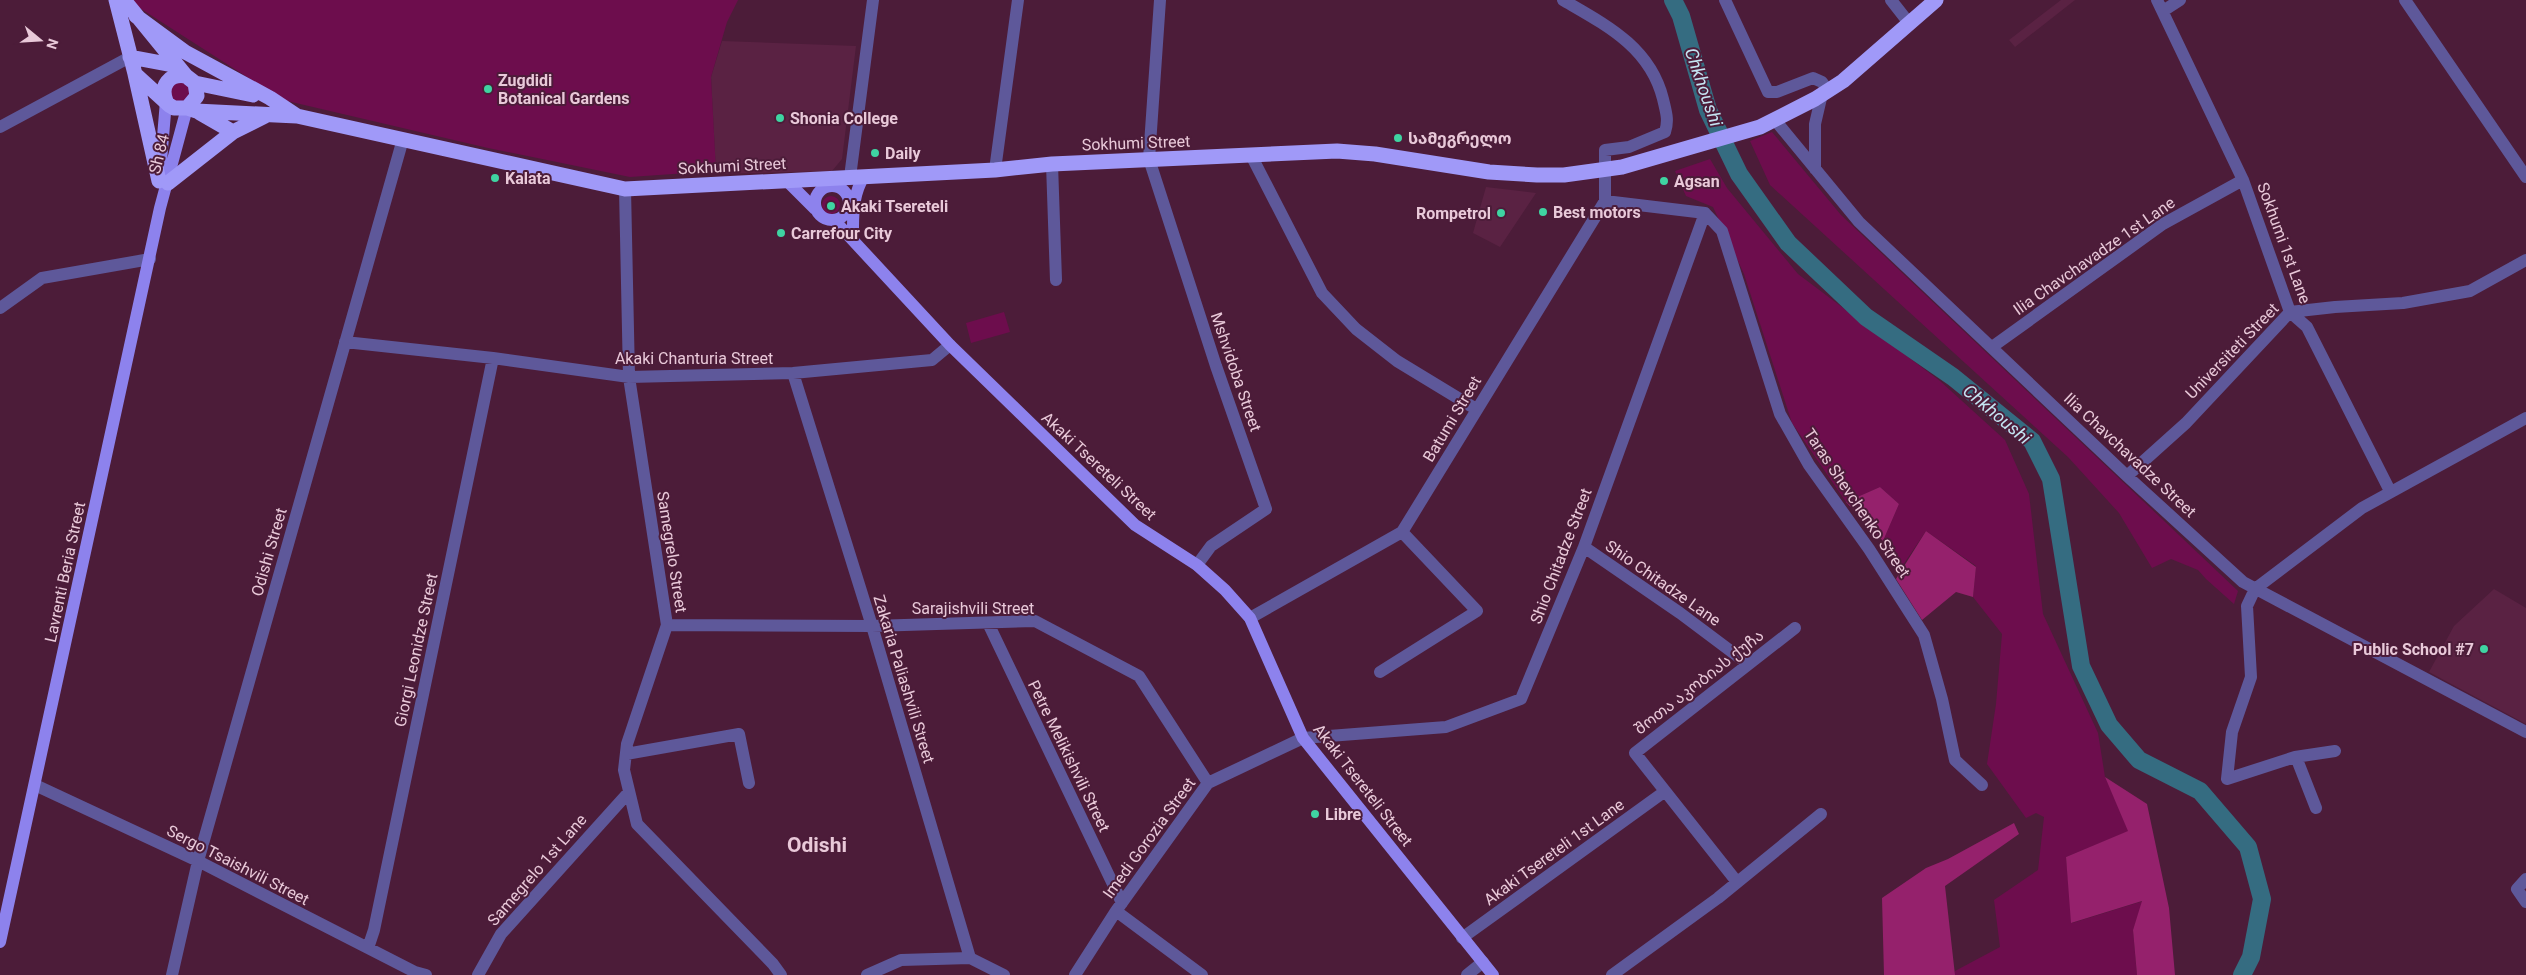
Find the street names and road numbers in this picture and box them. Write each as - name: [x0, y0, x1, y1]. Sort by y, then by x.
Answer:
- street label: Sh 84: [145, 132, 173, 176]
- street label: Sokhumi Street: [1081, 132, 1191, 154]
- street label: Sokhumi Street: [677, 154, 787, 178]
- street label: Sokhumi 1st Lane: [2253, 180, 2315, 306]
- street label: Ilia Chavchavadze 1st Lane: [2010, 193, 2178, 319]
- street label: Universiteti Street: [2181, 299, 2283, 403]
- street label: Mshvidoba Street: [1207, 310, 1265, 434]
- street label: Akaki Chanturia Street: [615, 349, 773, 368]
- street label: Batumi Street: [1419, 373, 1485, 465]
- street label: Ilia Chavchavadze Street: [2060, 389, 2200, 521]
- street label: Akaki Tsereteli Street: [1038, 408, 1160, 524]
- street label: Taras Shevchenko Street: [1800, 425, 1914, 581]
- street label: Shio Chitadze Street: [1526, 485, 1596, 627]
- street label: Samegrelo Street: [653, 490, 691, 614]
- street label: Lavrenti Beria Street: [41, 500, 89, 644]
- street label: Odishi Street: [247, 506, 291, 598]
- street label: Shio Chitadze Lane: [1602, 536, 1724, 630]
- street label: Giorgi Leonidze Street: [390, 571, 442, 729]
- street label: Zakaria Paliashvili Street: [869, 593, 939, 765]
- street label: Sarajishvili Street: [912, 599, 1034, 618]
- street label: შოთა აკობიას ქუჩა: [1631, 626, 1767, 738]
- street label: Petre Melikishvili Street: [1024, 677, 1114, 835]
- street label: Akaki Tsereteli Street: [1309, 720, 1417, 850]
- street label: Imedi Gorozia Street: [1099, 774, 1199, 902]
- street label: Akaki Tsereteli 1st Lane: [1480, 795, 1628, 909]
- street label: Samegrelo 1st Lane: [483, 810, 591, 930]
- street label: Sergo Tsaishvili Street: [164, 821, 312, 909]

